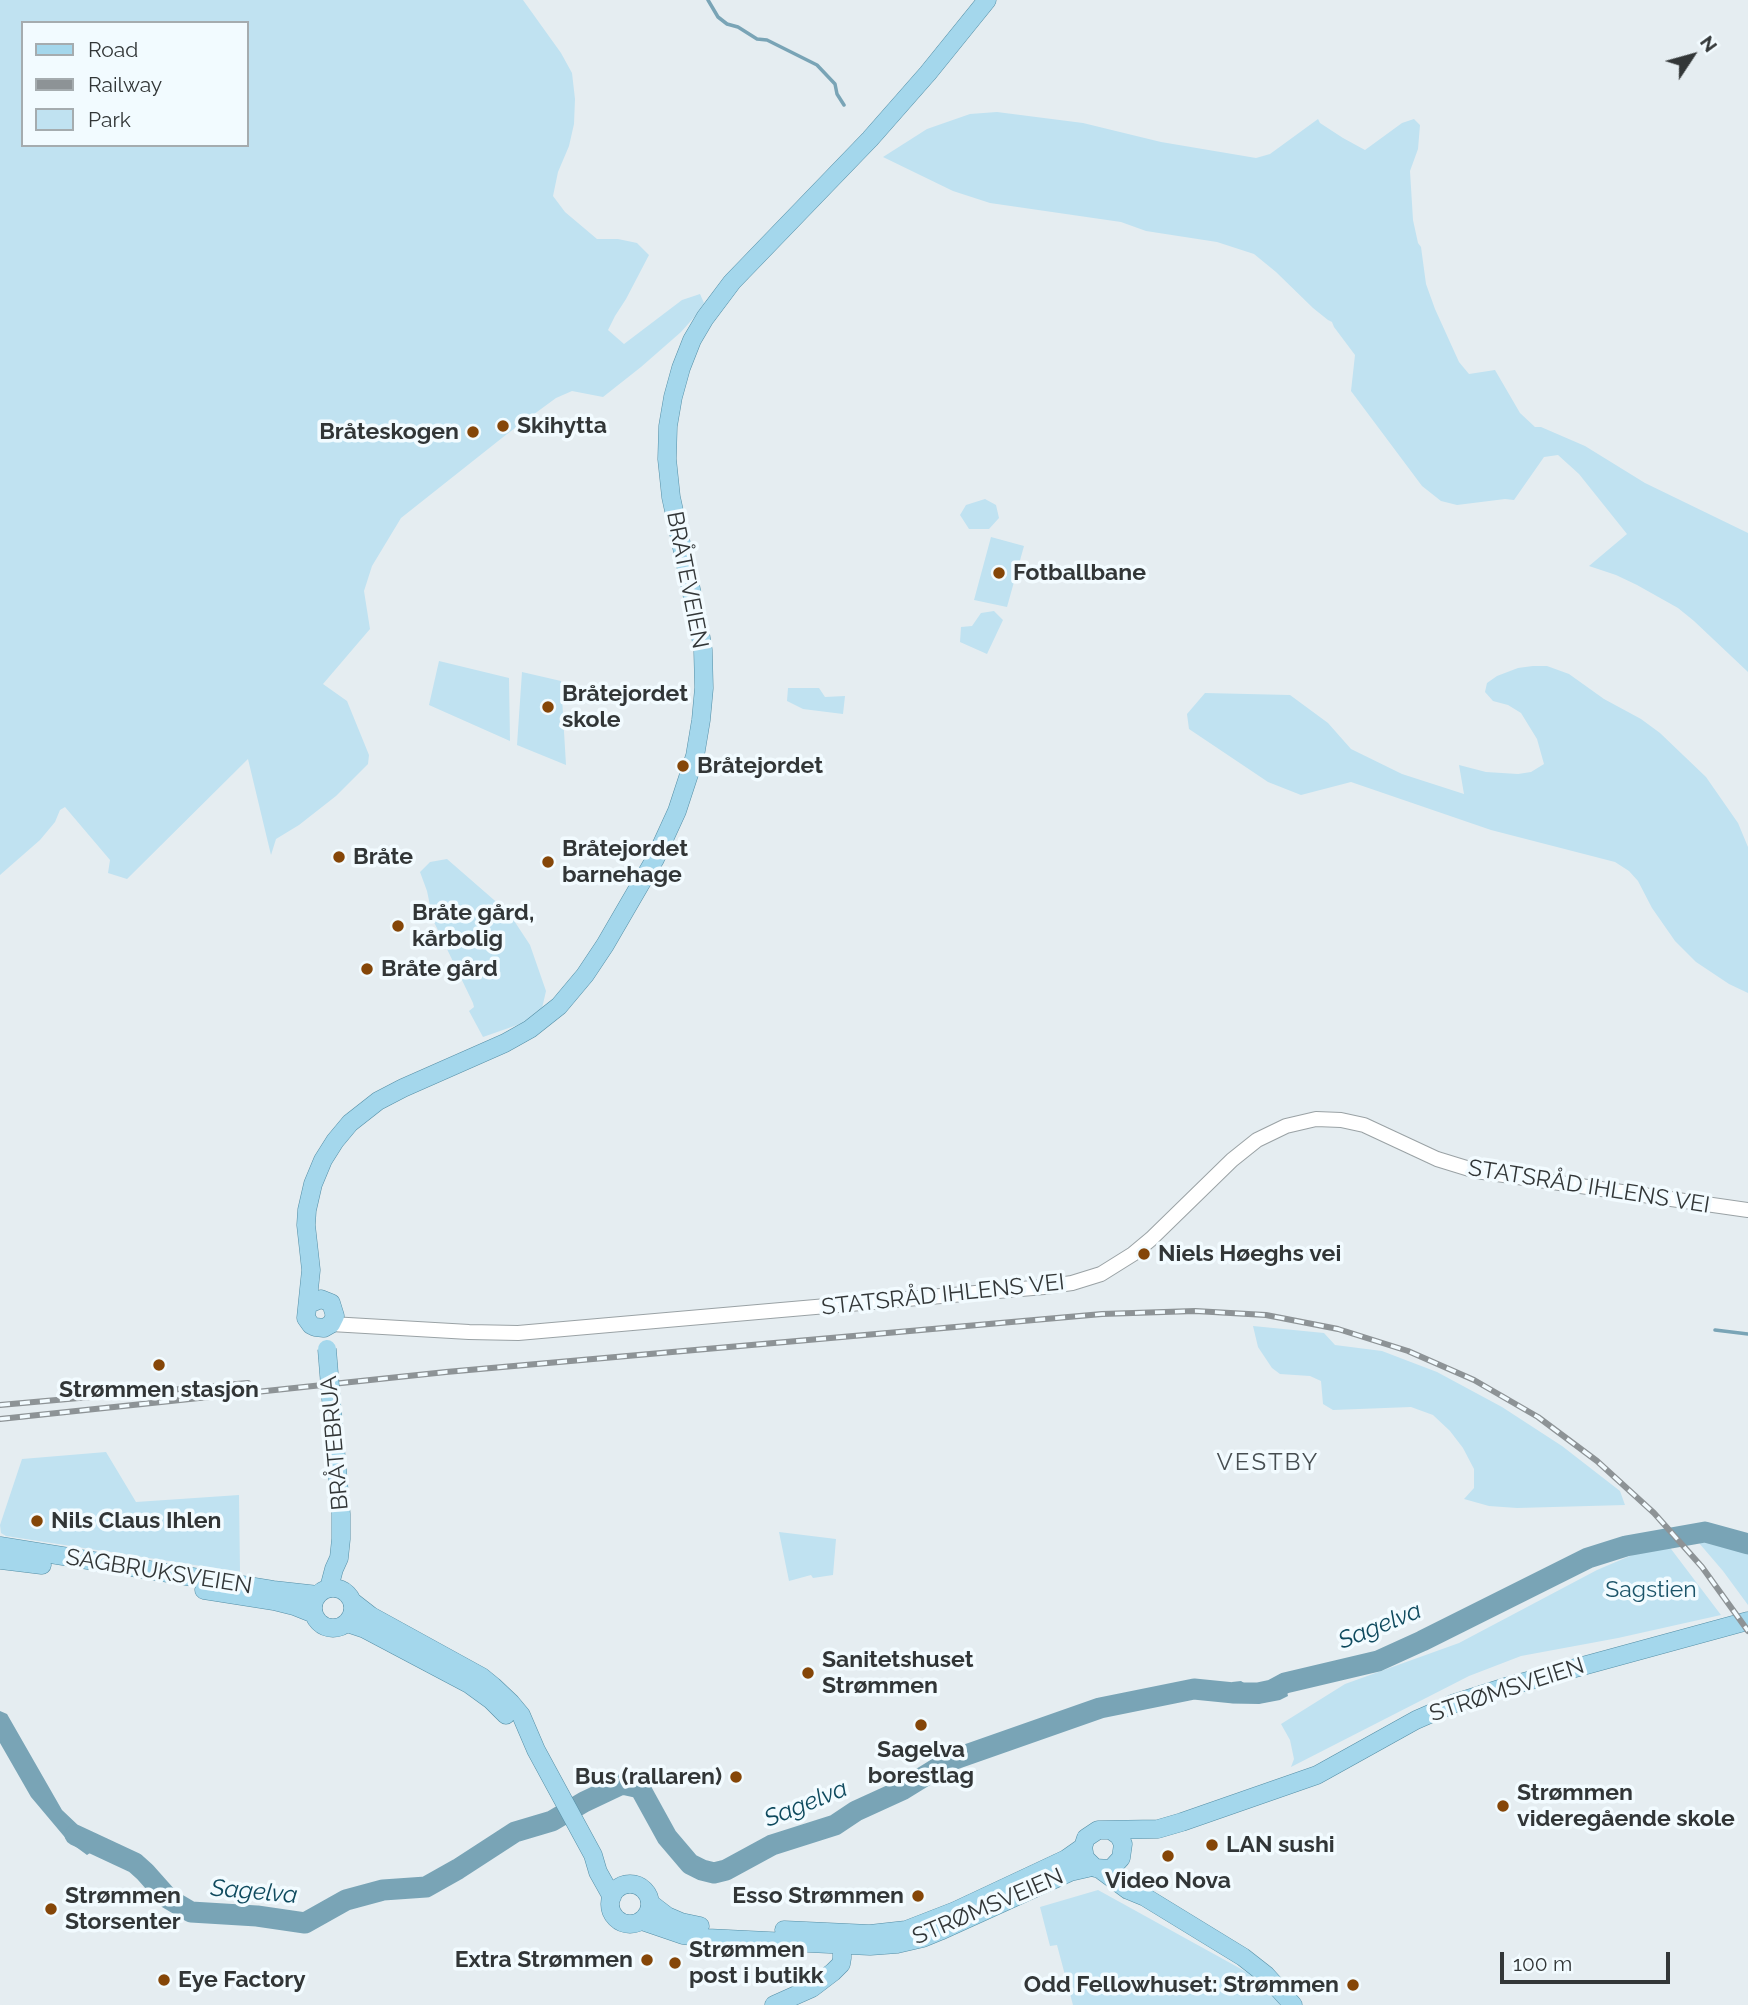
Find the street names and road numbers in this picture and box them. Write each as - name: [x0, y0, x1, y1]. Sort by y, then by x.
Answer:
- street label: BRÅTEVEIEN: [660, 509, 714, 651]
- street label: STATSRÅD IHLENS VEI: [1466, 1154, 1712, 1220]
- street label: STATSRÅD IHLENS VEI: [820, 1269, 1066, 1321]
- street label: BRÅTEBRUA: [315, 1375, 355, 1511]
- street label: SAGBRUKSVEIEN: [64, 1544, 254, 1600]
- street label: STRØMSVEIEN: [1426, 1652, 1588, 1728]
- street label: STRØMSVEIEN: [908, 1863, 1068, 1951]

